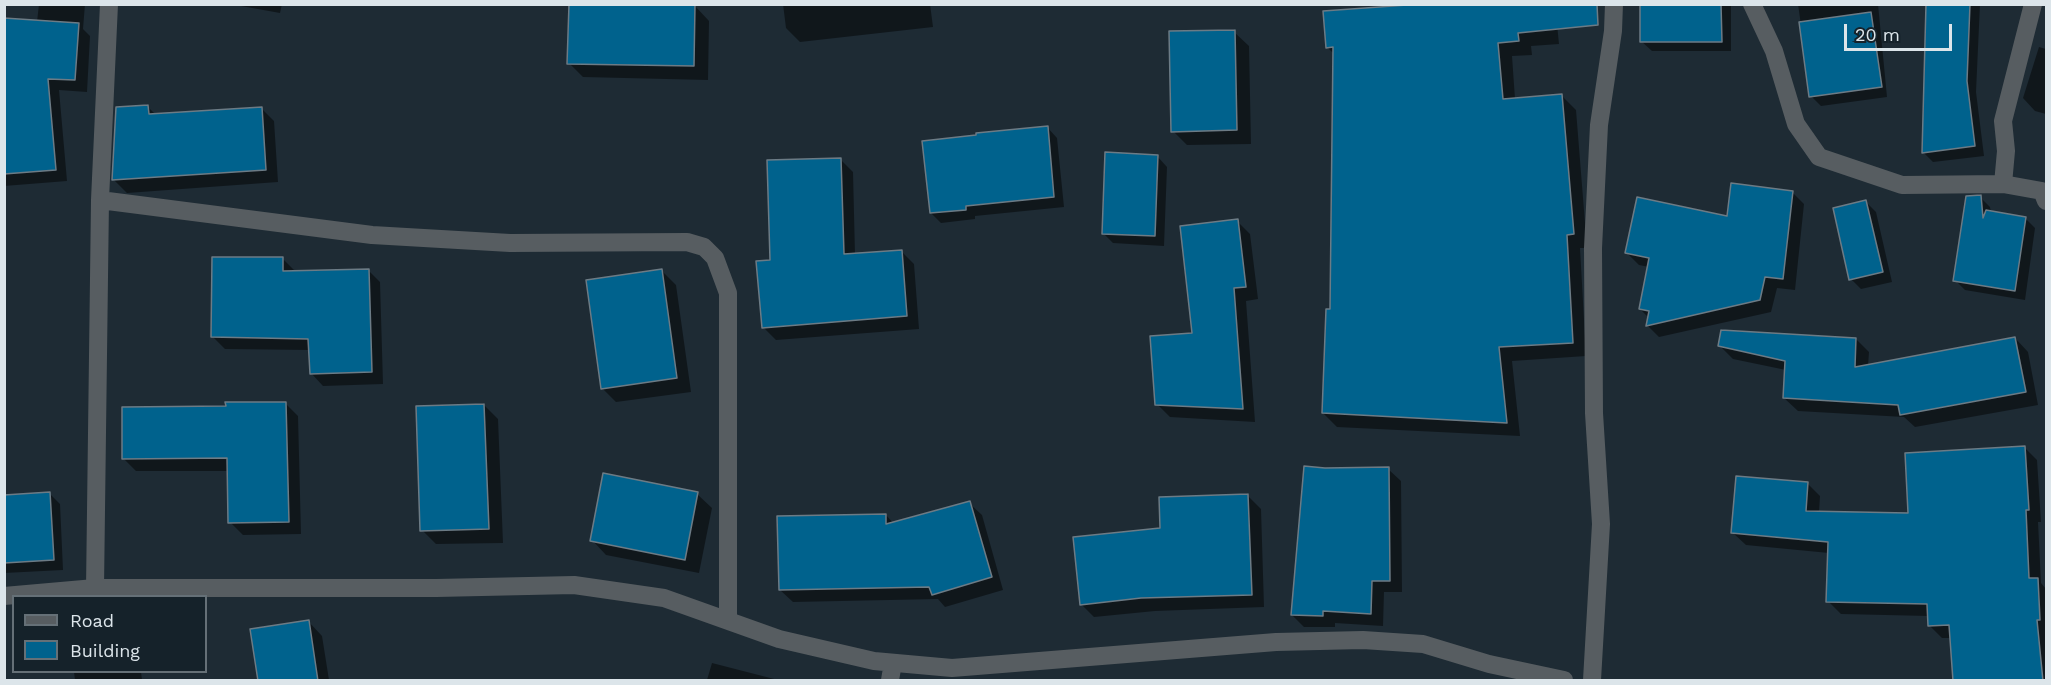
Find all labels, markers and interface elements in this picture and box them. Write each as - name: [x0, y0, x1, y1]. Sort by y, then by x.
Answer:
- scale bar: [1847, 12, 1955, 50]
- text: 20 m: [1855, 24, 1900, 45]
- legend: [12, 595, 207, 673]
- text: Road: [70, 610, 114, 631]
- text: Building: [70, 640, 140, 661]

